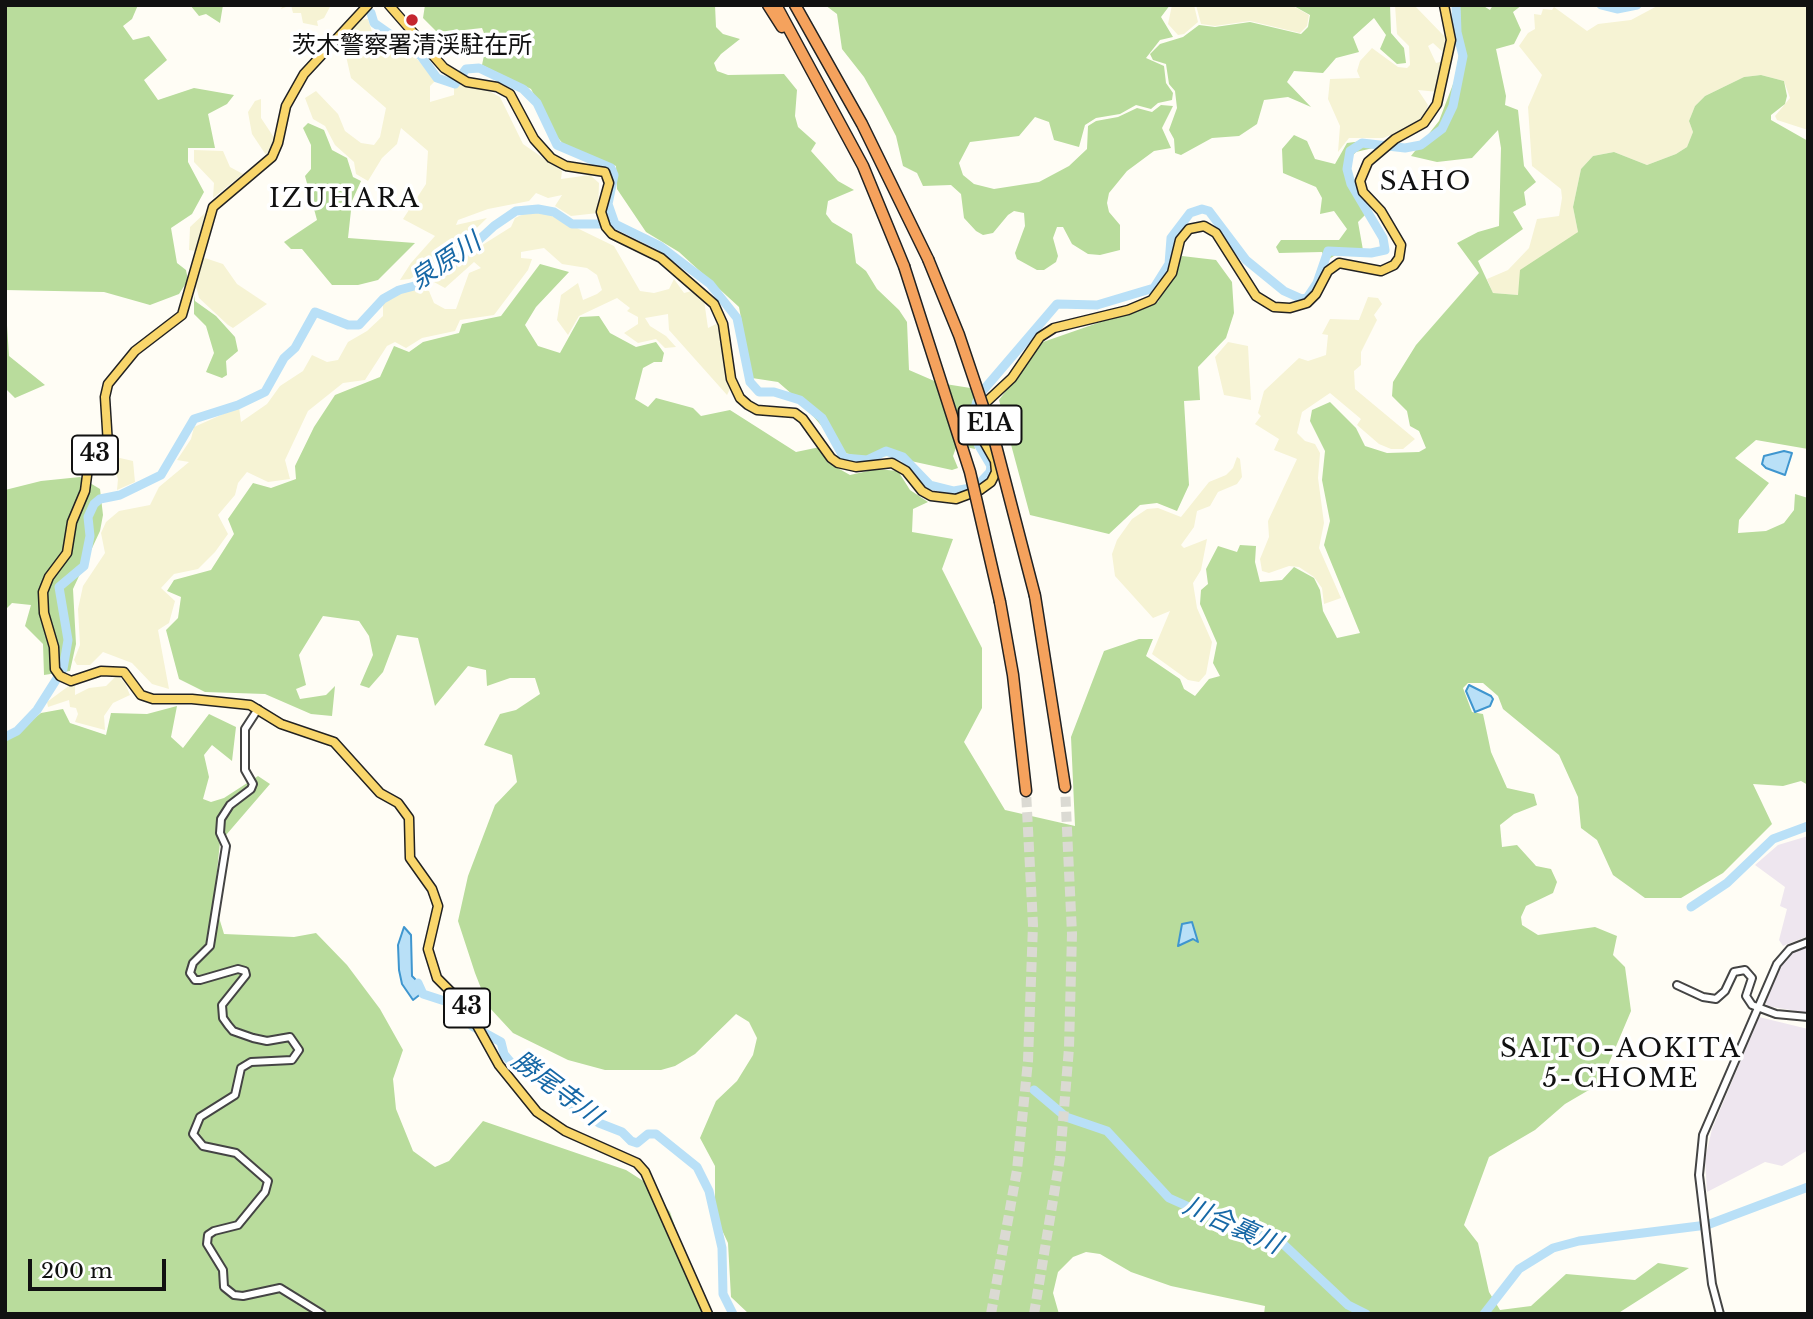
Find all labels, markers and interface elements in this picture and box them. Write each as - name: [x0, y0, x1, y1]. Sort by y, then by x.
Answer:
- marker: 茨木警察署清渓駐在所: [404, 12, 420, 28]
- place label: 茨木警察署清渓駐在所: [292, 32, 532, 60]
- district label: SAHO: [1380, 167, 1472, 199]
- district label: IZUHARA: [270, 184, 420, 216]
- water label: 泉原川: [405, 227, 487, 297]
- road number: E1A: [958, 406, 1021, 444]
- road number: 43: [72, 436, 118, 475]
- road number: 43: [444, 988, 490, 1028]
- district label: SAITO-AOKITA 5-CHOME: [1502, 1034, 1740, 1096]
- water label: 勝尾寺川: [505, 1045, 607, 1133]
- water label: 川合裏川: [1178, 1191, 1286, 1261]
- scale bar: [32, 1246, 170, 1290]
- text: 200 m: [41, 1258, 112, 1284]

